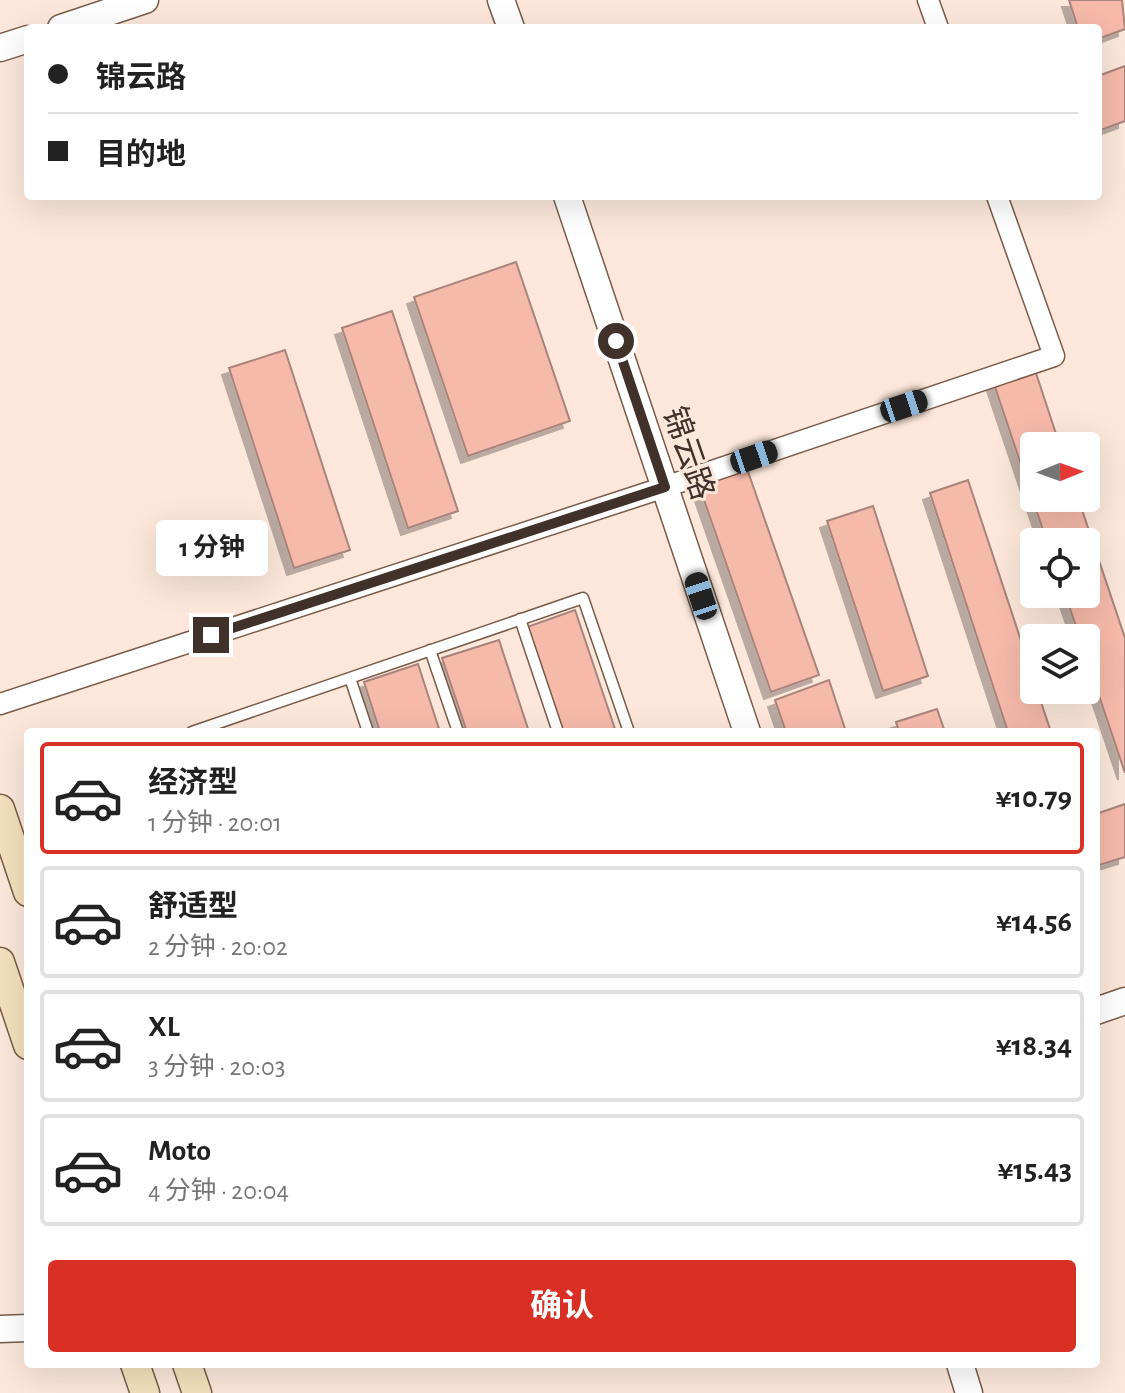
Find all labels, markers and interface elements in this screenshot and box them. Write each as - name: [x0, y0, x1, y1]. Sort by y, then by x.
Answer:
- text: 锦云路: [96, 63, 186, 93]
- text: 目的地: [96, 140, 186, 170]
- route start: [598, 323, 634, 359]
- car: [877, 387, 931, 425]
- street label: 锦云路: [657, 402, 721, 504]
- north arrow: [1020, 432, 1100, 512]
- map controls: [1020, 432, 1100, 704]
- car: [727, 438, 781, 476]
- callout: 1 分钟: [155, 519, 267, 575]
- button: locate: [1020, 528, 1100, 608]
- text: 1 分钟: [179, 535, 245, 561]
- car: [682, 569, 720, 623]
- route end: [193, 617, 229, 653]
- button: layers: [1020, 624, 1100, 704]
- icon: car: [52, 762, 124, 834]
- text: 经济型: [148, 768, 238, 798]
- text: ¥10.79: [995, 783, 1072, 813]
- text: 1 分钟 · 20:01: [148, 810, 282, 836]
- icon: car: [52, 886, 124, 958]
- text: 舒适型: [148, 892, 238, 922]
- text: ¥14.56: [996, 907, 1072, 937]
- text: 2 分钟 · 20:02: [148, 934, 288, 960]
- icon: car: [52, 1010, 124, 1082]
- text: XL: [148, 1012, 180, 1042]
- text: ¥18.34: [996, 1031, 1072, 1061]
- text: 3 分钟 · 20:03: [148, 1054, 286, 1080]
- icon: car: [52, 1134, 124, 1206]
- text: Moto: [148, 1136, 211, 1166]
- text: ¥15.43: [998, 1155, 1072, 1185]
- text: 4 分钟 · 20:04: [148, 1178, 289, 1204]
- button: 确认: [48, 1260, 1076, 1352]

